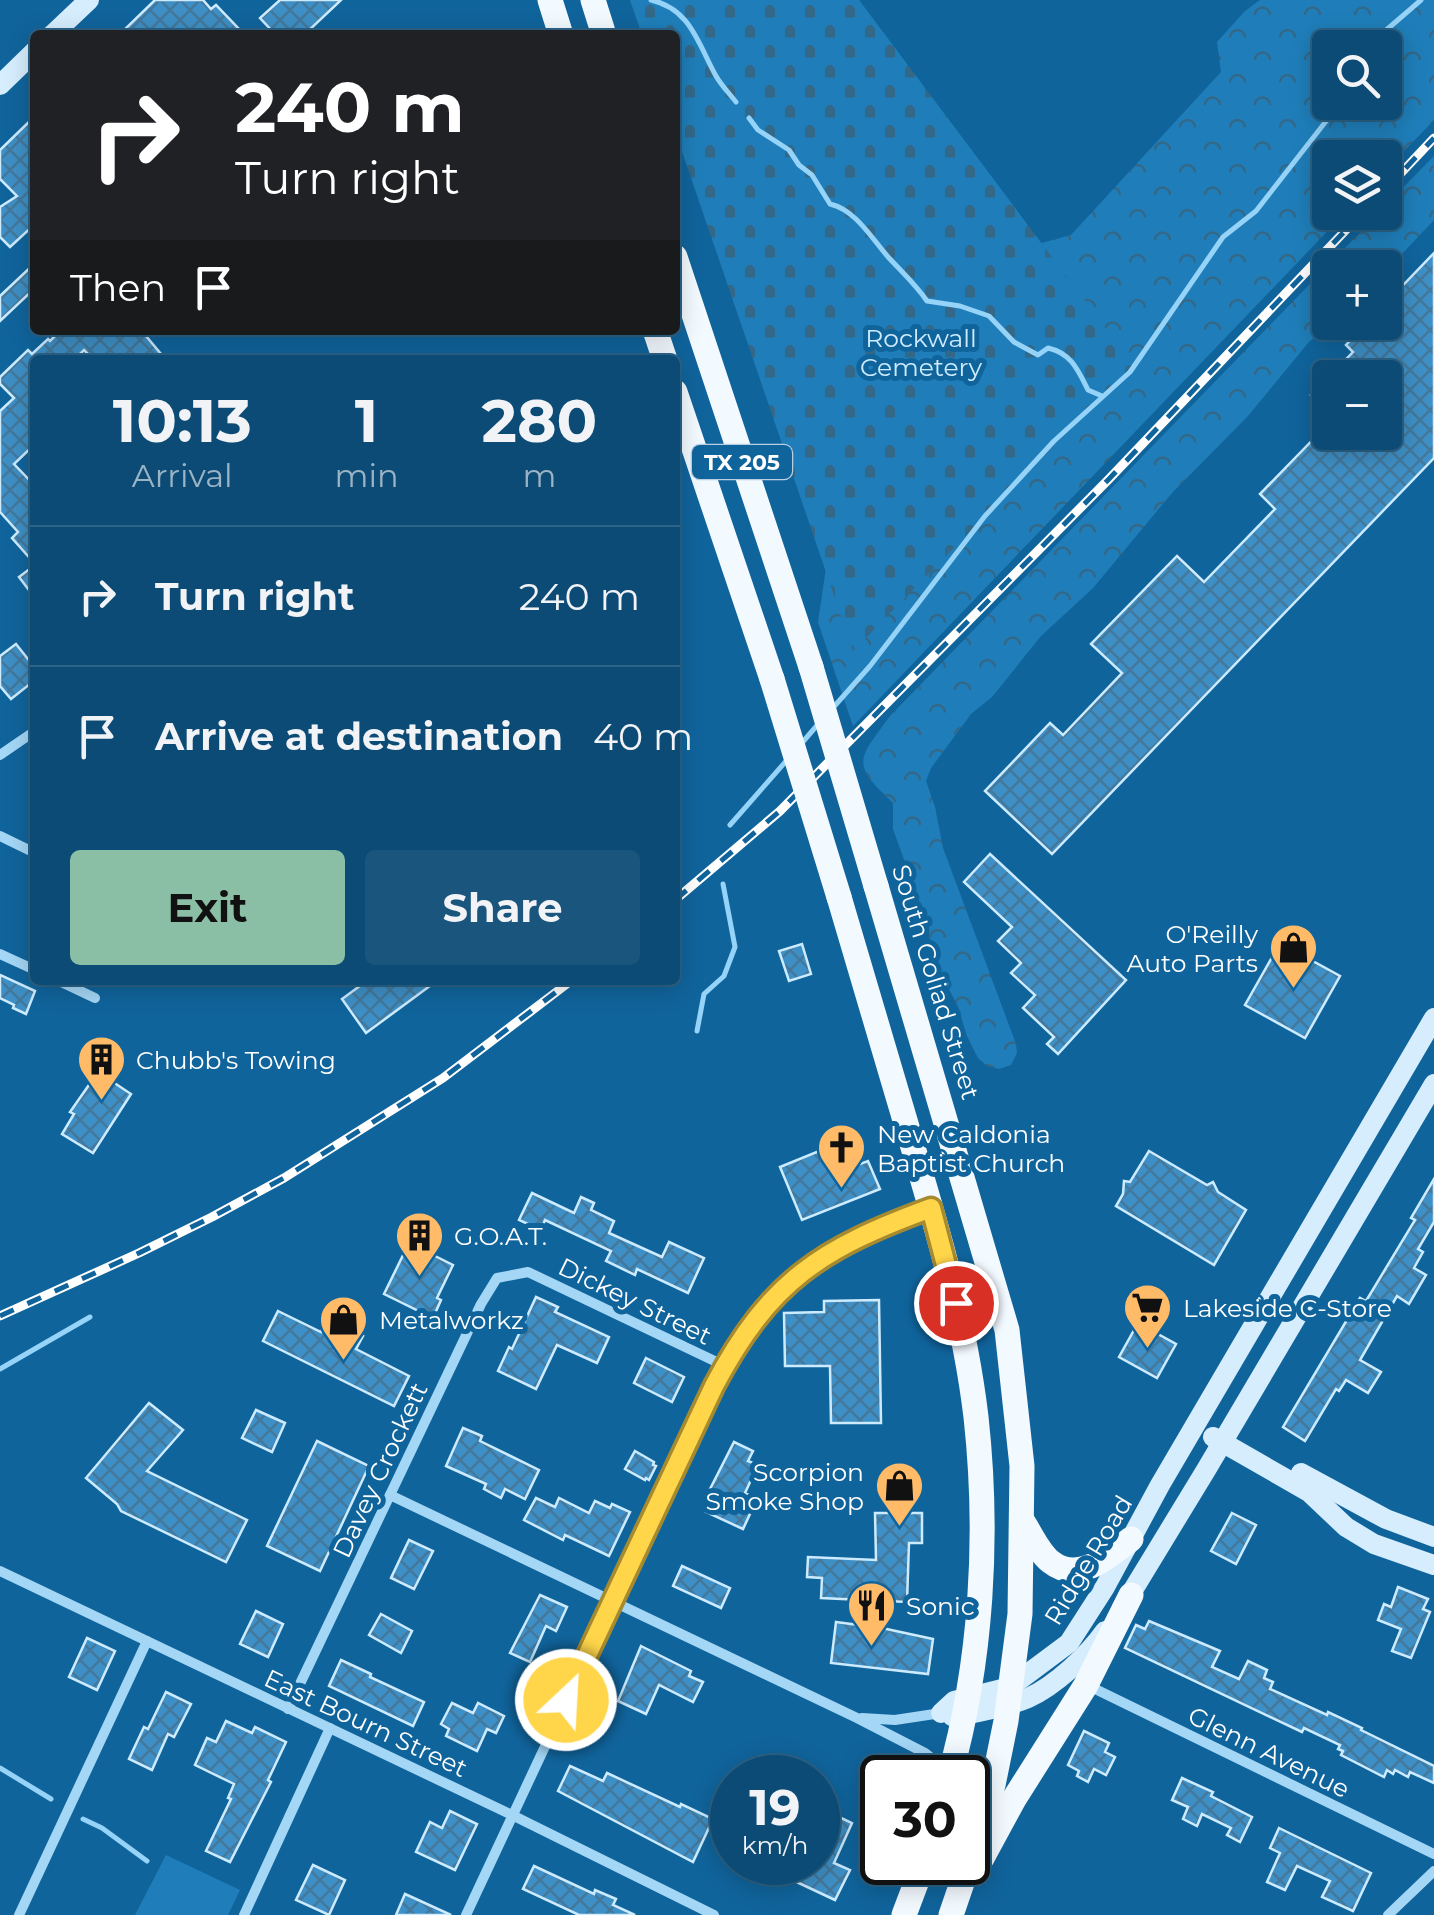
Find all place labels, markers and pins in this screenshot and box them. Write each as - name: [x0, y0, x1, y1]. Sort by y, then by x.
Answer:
- place label: O'Reilly Auto Parts: [1127, 919, 1258, 978]
- shop icon: O'Reilly Auto Parts: [1267, 922, 1319, 990]
- building icon: Chubb's Towing: [75, 1034, 127, 1102]
- place label: Chubb's Towing: [136, 1045, 336, 1075]
- place label: New Caldonia Baptist Church: [877, 1119, 1065, 1178]
- church icon: New Caldonia Baptist Church: [816, 1122, 868, 1190]
- building icon: G.O.A.T.: [393, 1210, 445, 1278]
- place label: G.O.A.T.: [454, 1221, 547, 1251]
- pin: [914, 1261, 999, 1346]
- supermarket icon: Lakeside C-Store: [1122, 1282, 1174, 1350]
- place label: Lakeside C-Store: [1183, 1293, 1392, 1323]
- shop icon: Metalworkz: [318, 1294, 370, 1362]
- place label: Metalworkz: [379, 1305, 524, 1335]
- place label: Scorpion Smoke Shop: [705, 1457, 864, 1516]
- shop icon: Scorpion Smoke Shop: [873, 1460, 925, 1528]
- restaurant icon: Sonic: [845, 1580, 897, 1648]
- place label: Sonic: [906, 1591, 975, 1621]

